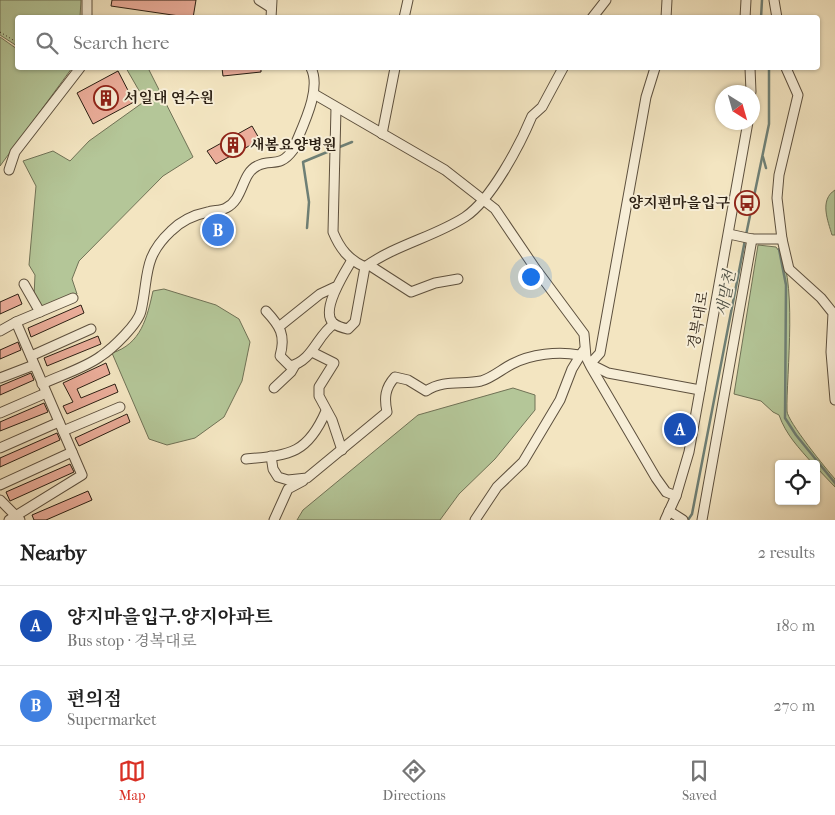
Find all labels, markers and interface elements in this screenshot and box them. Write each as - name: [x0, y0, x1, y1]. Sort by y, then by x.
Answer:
- search box: [15, 15, 820, 70]
- icon: search: [33, 29, 61, 57]
- text: Search here: [73, 32, 169, 54]
- building icon: 서일대 연수원: [93, 85, 119, 111]
- north arrow: [715, 85, 760, 130]
- place label: 서일대 연수원: [124, 89, 214, 107]
- building icon: 새봄요양병원: [220, 132, 246, 158]
- place label: 새봄요양병원: [250, 136, 337, 154]
- bus stop icon: 양지편마을입구: [734, 190, 760, 216]
- place label: 양지편마을입구: [629, 194, 731, 212]
- pin: B: [202, 211, 234, 249]
- your location: [518, 264, 544, 290]
- water label: 새말천: [712, 267, 740, 318]
- street label: 경복대로: [684, 289, 712, 350]
- pin: A: [664, 410, 696, 448]
- map controls: [775, 460, 820, 505]
- button: locate: [775, 460, 820, 505]
- text: Nearby: [20, 541, 86, 565]
- text: 2 results: [758, 543, 815, 562]
- text: 양지마을입구.양지아파트: [67, 606, 273, 628]
- text: A: [31, 616, 41, 635]
- text: 180 m: [776, 616, 815, 635]
- text: Bus stop · 경복대로: [67, 631, 196, 650]
- text: 편의점: [67, 688, 122, 710]
- text: B: [31, 696, 41, 715]
- text: 270 m: [774, 696, 815, 715]
- text: Supermarket: [67, 710, 157, 729]
- tab: Map: [118, 757, 146, 804]
- tab: Directions: [383, 757, 446, 804]
- tab: Saved: [682, 757, 717, 804]

